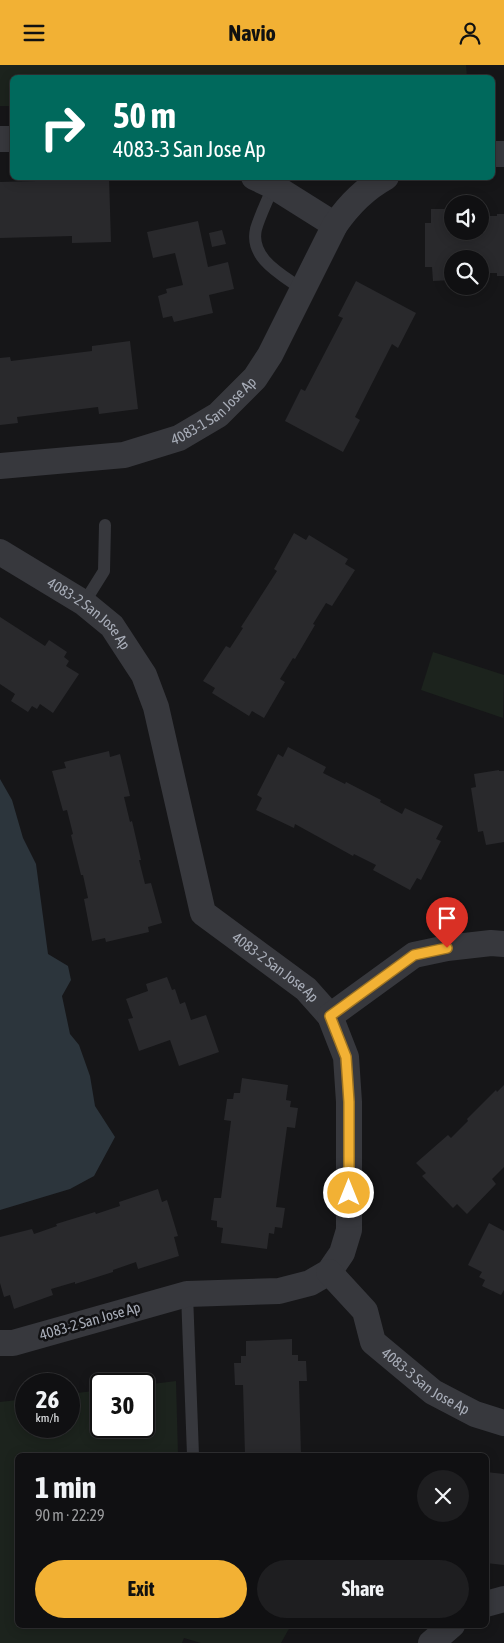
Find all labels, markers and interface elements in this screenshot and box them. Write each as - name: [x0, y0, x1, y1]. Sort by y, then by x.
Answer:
- icon: menu: [20, 19, 48, 47]
- icon: person: [456, 19, 484, 47]
- text: Navio: [228, 20, 276, 46]
- icon: right: [30, 95, 95, 160]
- text: 50 m: [113, 95, 176, 135]
- text: 4083-3 San Jose Ap: [113, 136, 266, 162]
- map controls: [444, 195, 489, 295]
- button: sound: [444, 195, 489, 240]
- button: search: [444, 250, 489, 295]
- street label: 4083-1 San Jose Ap: [169, 373, 259, 448]
- street label: 4083-2 San Jose Ap: [44, 574, 134, 653]
- pin: [426, 897, 468, 948]
- icon: arrive: [433, 904, 461, 932]
- street label: 4083-2 San Jose Ap: [229, 929, 322, 1005]
- position arrow: [322, 1166, 374, 1218]
- street label: 4083-2 San Jose Ap: [37, 1298, 142, 1343]
- street label: 4083-3 San Jose Ap: [378, 1344, 473, 1418]
- speed limit sign: 30: [90, 1373, 155, 1438]
- text: 26: [36, 1385, 59, 1413]
- text: km/h: [36, 1411, 59, 1425]
- text: 1 min: [35, 1470, 96, 1504]
- button: close: [417, 1470, 469, 1522]
- text: 90 m · 22:29: [35, 1506, 105, 1524]
- button: Exit: [35, 1560, 247, 1618]
- button: Share: [257, 1560, 469, 1618]

